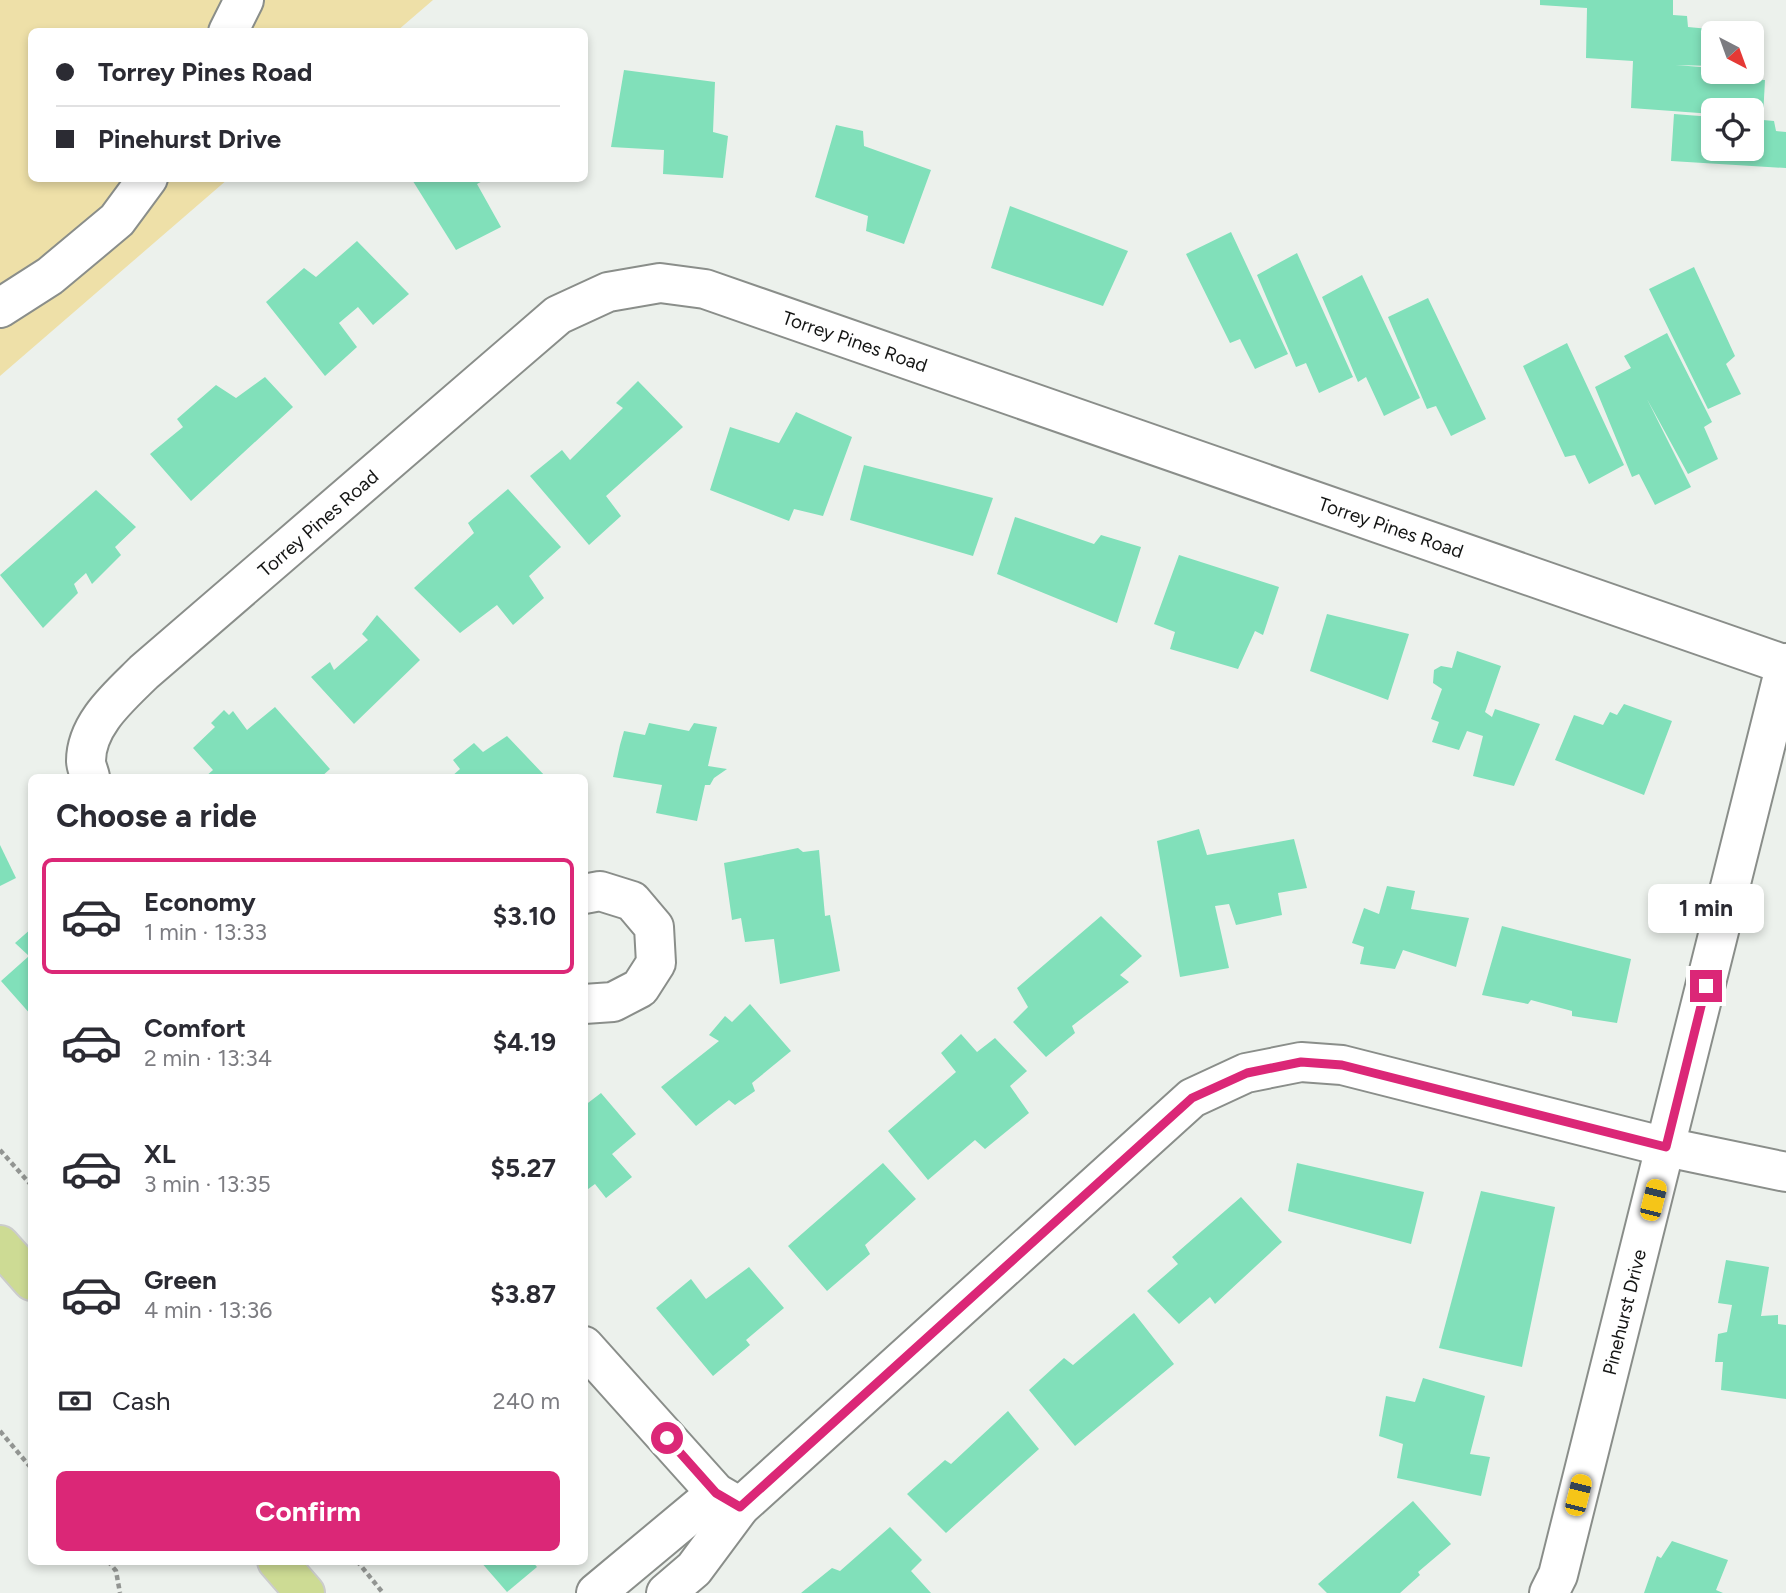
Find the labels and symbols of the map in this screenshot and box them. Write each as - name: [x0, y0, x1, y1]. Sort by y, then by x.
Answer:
- north arrow: [1701, 21, 1764, 84]
- street label: Torrey Pines Road: [779, 306, 930, 377]
- street label: Torrey Pines Road: [254, 465, 383, 582]
- street label: Torrey Pines Road: [1315, 492, 1466, 563]
- callout: 1 min: [1648, 884, 1764, 934]
- route end: [1690, 970, 1722, 1002]
- car: [1638, 1177, 1669, 1223]
- street label: Pinehurst Drive: [1598, 1247, 1651, 1377]
- route start: [651, 1422, 683, 1454]
- car: [1563, 1472, 1594, 1518]

